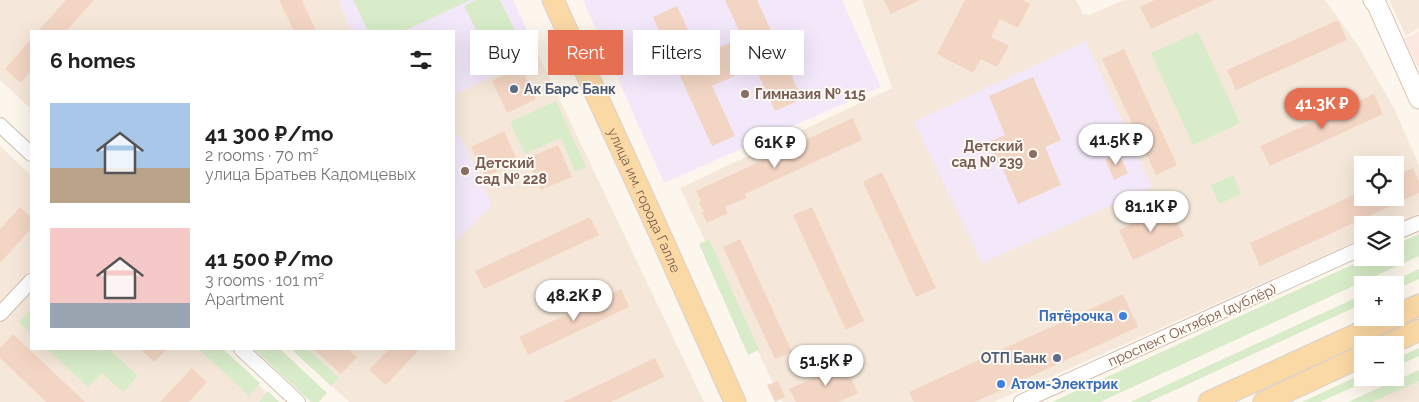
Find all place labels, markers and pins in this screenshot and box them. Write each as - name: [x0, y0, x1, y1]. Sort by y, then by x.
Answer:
- place label: Ак Барс Банк: [524, 81, 616, 97]
- marker: Ак Барс Банк: [508, 83, 520, 95]
- place label: Гимназия № 115: [755, 86, 866, 102]
- marker: Гимназия № 115: [739, 88, 751, 100]
- pin: 41.3K ₽: [1276, 88, 1368, 130]
- pin: 41.5K ₽: [1070, 124, 1162, 166]
- pin: 61K ₽: [740, 126, 810, 169]
- place label: Детский сад № 239: [951, 138, 1023, 170]
- marker: Детский сад № 239: [1027, 148, 1039, 160]
- place label: Детский сад № 228: [475, 155, 547, 187]
- marker: Детский сад № 228: [459, 165, 471, 177]
- pin: 81.1K ₽: [1105, 190, 1197, 233]
- pin: 48.2K ₽: [528, 280, 620, 322]
- place label: Пятёрочка: [1039, 308, 1113, 324]
- marker: Пятёрочка: [1117, 310, 1129, 322]
- pin: 51.5K ₽: [780, 344, 872, 387]
- place label: ОТП Банк: [981, 350, 1047, 366]
- marker: ОТП Банк: [1051, 352, 1063, 364]
- place label: Атом-Электрик: [1011, 376, 1118, 392]
- marker: Атом-Электрик: [995, 378, 1007, 390]

